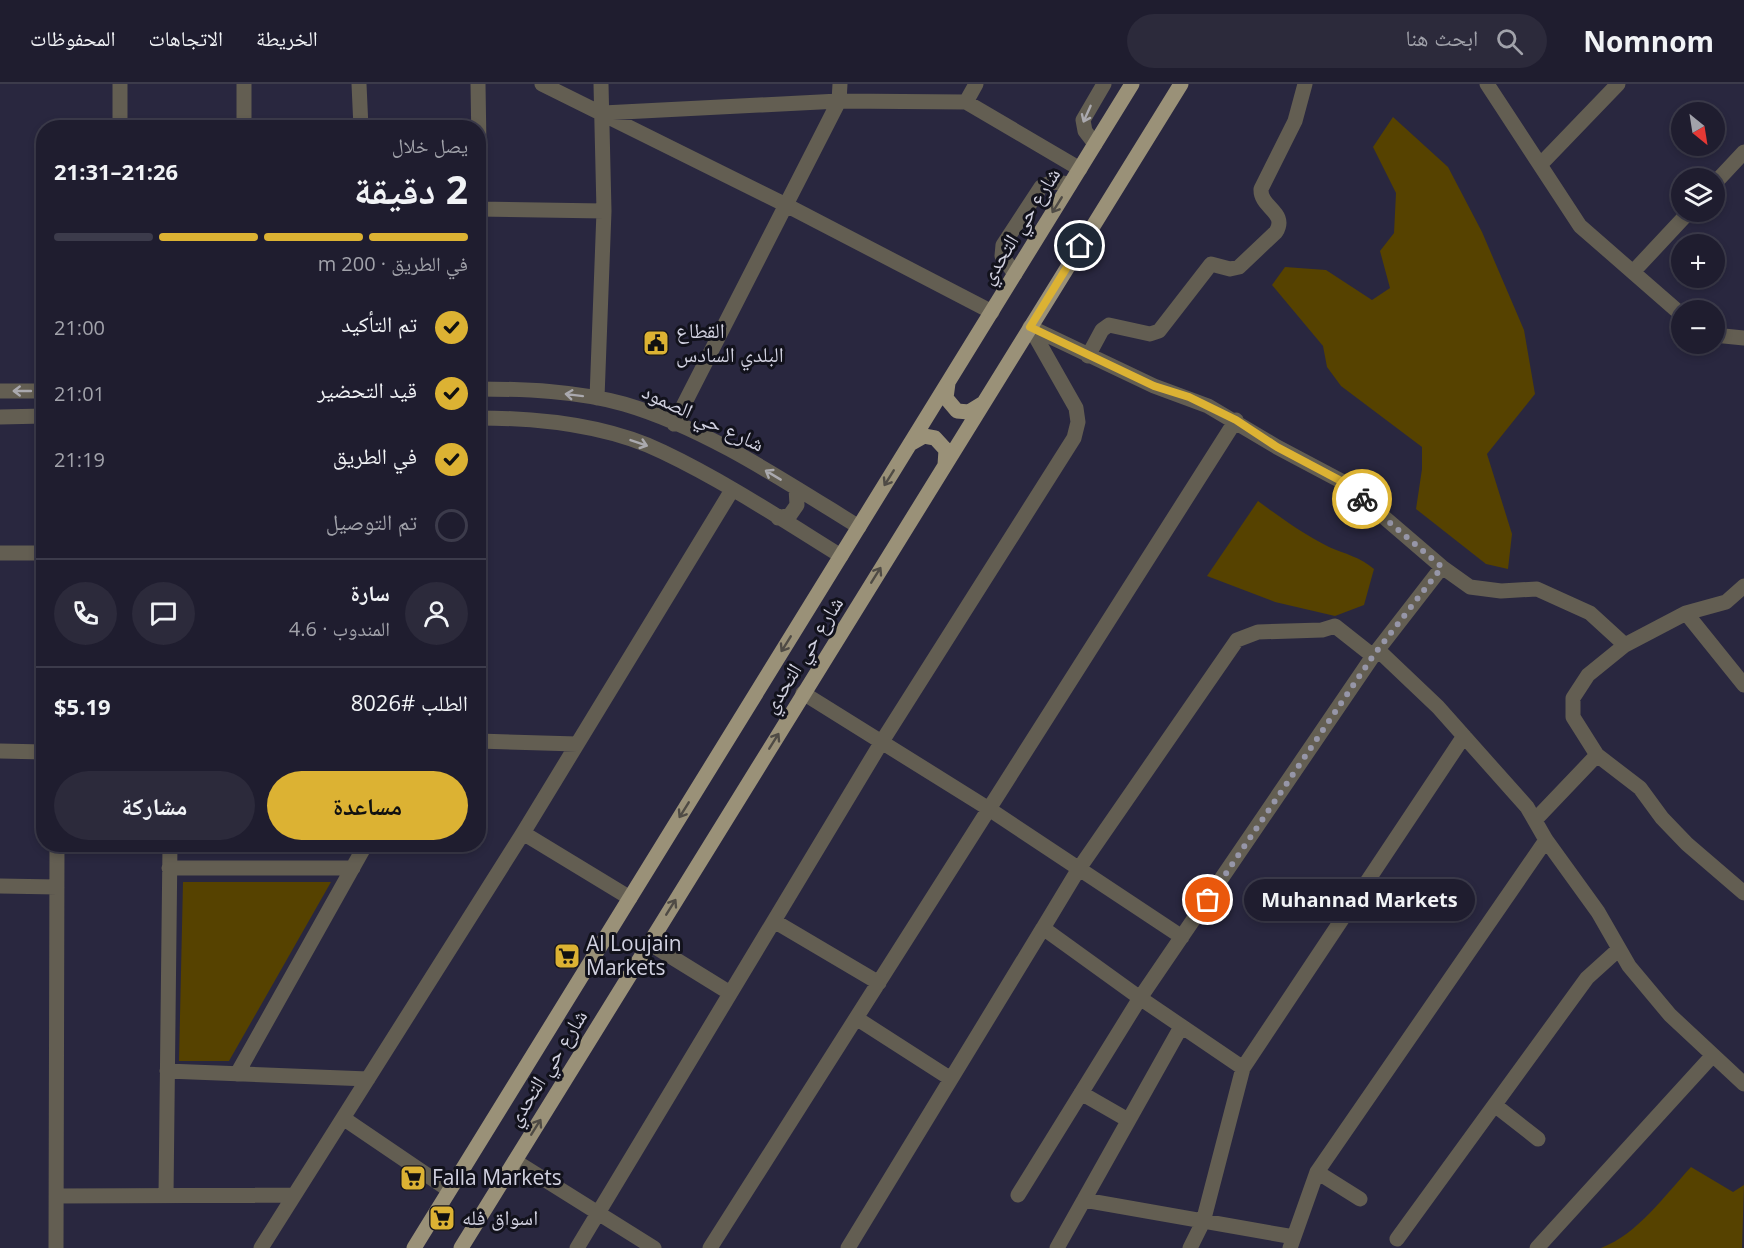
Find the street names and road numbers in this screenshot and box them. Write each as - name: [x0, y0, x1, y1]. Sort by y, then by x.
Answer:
- street label: شارع حي التحدي: [972, 162, 1069, 291]
- street label: شارع حي الصمود: [636, 377, 769, 461]
- street label: شارع حي التحدي: [755, 591, 852, 720]
- street label: شارع حي التحدي: [499, 1004, 596, 1133]

